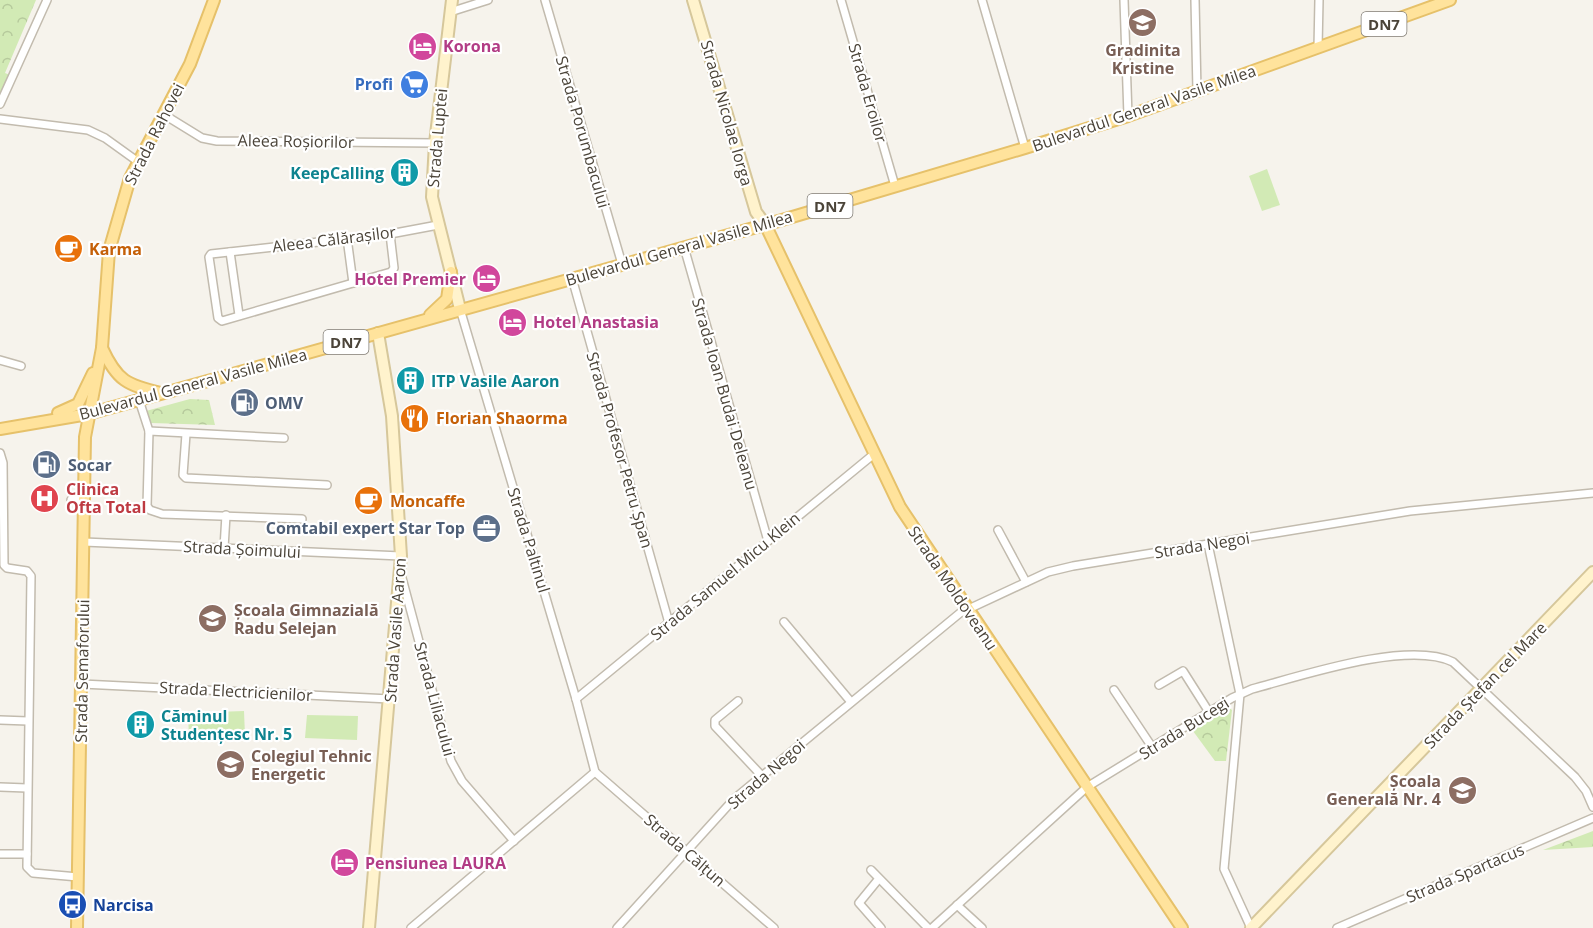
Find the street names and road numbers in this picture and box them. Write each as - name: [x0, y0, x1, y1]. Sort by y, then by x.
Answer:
- road number: DN7: [1362, 12, 1406, 36]
- street label: Strada Nicolae Iorga: [696, 38, 758, 188]
- street label: Strada Eroilor: [843, 41, 893, 146]
- street label: Strada Porumbacului: [551, 53, 615, 211]
- street label: Bulevardul General Vasile Milea: [1029, 59, 1259, 157]
- street label: Strada Rahovei: [119, 79, 189, 189]
- street label: Strada Luptei: [422, 88, 452, 188]
- street label: Aleea Roșiorilor: [237, 129, 355, 153]
- road number: DN7: [808, 194, 852, 218]
- street label: Bulevardul General Vasile Milea: [563, 205, 795, 291]
- street label: Aleea Călărașilor: [271, 220, 398, 257]
- street label: Strada Ioan Budai Deleanu: [687, 295, 763, 493]
- road number: DN7: [324, 330, 368, 354]
- street label: Bulevardul General Vasile Milea: [77, 343, 309, 425]
- street label: Strada Profesor Petru Șpan: [581, 349, 659, 551]
- street label: Strada Paltinul: [503, 485, 555, 595]
- street label: Strada Samuel Micu Klein: [646, 507, 804, 645]
- street label: Strada Moldoveanu: [903, 521, 1003, 655]
- street label: Strada Negoi: [1153, 527, 1251, 563]
- street label: Strada Șoimului: [183, 535, 301, 563]
- street label: Strada Vasile Aaron: [379, 557, 411, 703]
- street label: Strada Semaforului: [70, 599, 94, 743]
- street label: Strada Ștefan cel Mare: [1419, 617, 1551, 753]
- street label: Strada Liliacului: [409, 639, 461, 759]
- street label: Strada Electricienilor: [159, 676, 314, 706]
- street label: Strada Bucegi: [1135, 692, 1233, 764]
- street label: Strada Negoi: [723, 734, 809, 814]
- street label: Strada Călțun: [640, 809, 730, 891]
- street label: Strada Spartacus: [1403, 838, 1527, 908]

